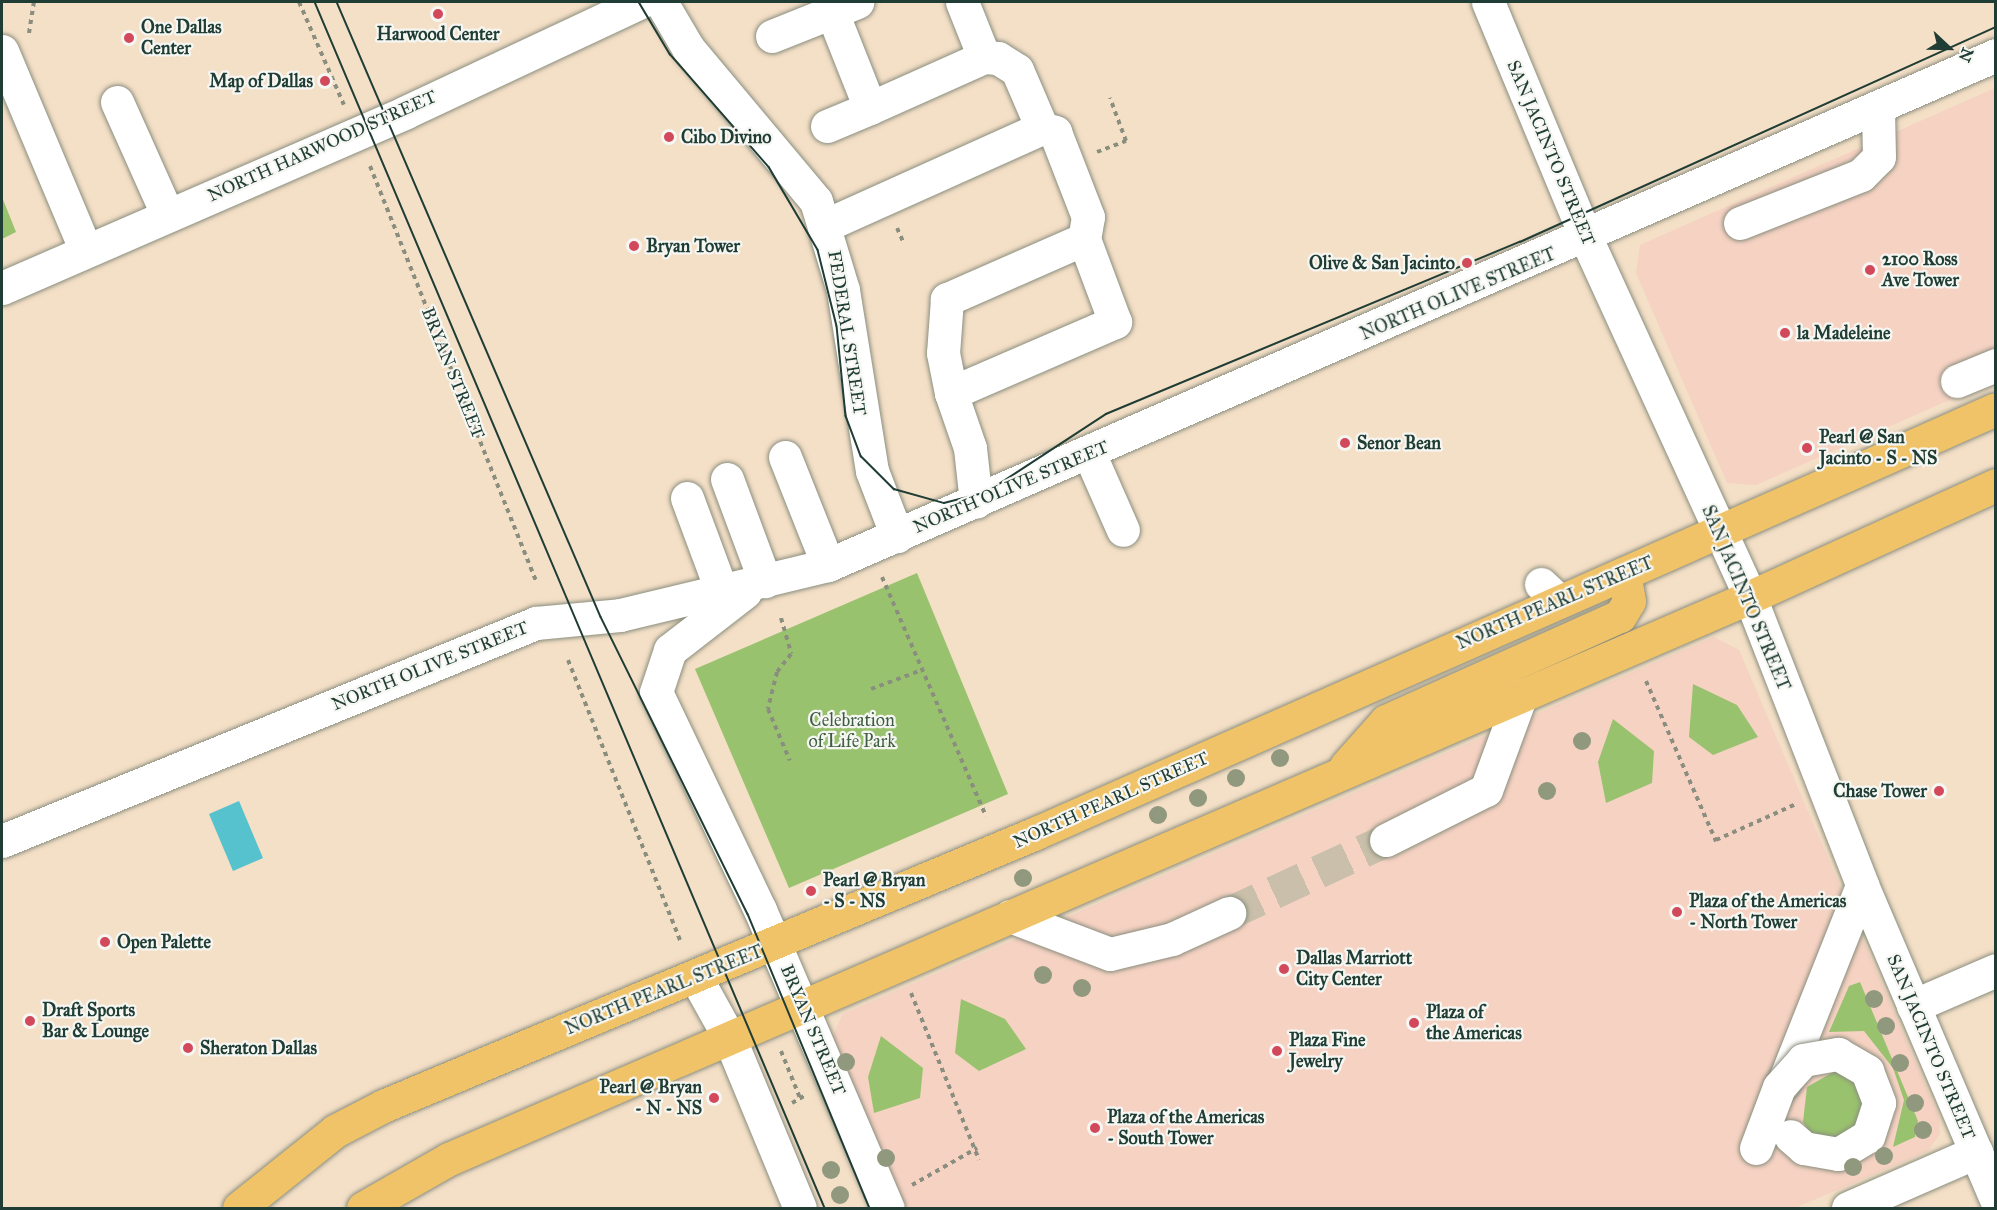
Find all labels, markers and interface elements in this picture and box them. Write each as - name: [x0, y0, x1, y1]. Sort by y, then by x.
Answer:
- marker: Harwood Center: [431, 7, 445, 21]
- place label: One Dallas Center: [141, 17, 222, 60]
- north arrow: [1919, 18, 1979, 78]
- place label: Harwood Center: [376, 23, 500, 45]
- marker: One Dallas Center: [122, 31, 136, 45]
- text: N: [1955, 45, 1978, 65]
- street label: SAN JACINTO STREET: [1502, 57, 1600, 249]
- place label: Map of Dallas: [209, 70, 313, 92]
- marker: Map of Dallas: [318, 74, 332, 88]
- street label: NORTH HARWOOD STREET: [204, 86, 440, 206]
- place label: Cibo Divino: [681, 126, 772, 148]
- marker: Cibo Divino: [662, 130, 676, 144]
- place label: Bryan Tower: [646, 235, 740, 257]
- marker: Bryan Tower: [627, 239, 641, 253]
- street label: NORTH OLIVE STREET: [1357, 243, 1559, 345]
- street label: FEDERAL STREET: [823, 249, 871, 417]
- place label: 2100 Ross Ave Tower: [1882, 249, 1959, 292]
- place label: Olive & San Jacinto: [1309, 252, 1455, 274]
- marker: Olive & San Jacinto: [1460, 256, 1474, 270]
- marker: 2100 Ross Ave Tower: [1863, 263, 1877, 277]
- street label: BRYAN STREET: [417, 304, 489, 442]
- place label: la Madeleine: [1797, 322, 1891, 344]
- marker: la Madeleine: [1778, 326, 1792, 340]
- place label: Pearl @ San Jacinto - S - NS: [1819, 427, 1937, 470]
- place label: Senor Bean: [1357, 432, 1441, 454]
- street label: NORTH OLIVE STREET: [910, 436, 1112, 538]
- marker: Senor Bean: [1338, 436, 1352, 450]
- marker: Pearl @ San Jacinto - S - NS: [1800, 441, 1814, 455]
- street label: SAN JACINTO STREET: [1697, 502, 1795, 694]
- street label: NORTH PEARL STREET: [1453, 552, 1657, 654]
- street label: NORTH OLIVE STREET: [329, 617, 531, 715]
- park label: Celebration of Life Park: [808, 710, 896, 752]
- street label: NORTH PEARL STREET: [1010, 747, 1212, 853]
- place label: Chase Tower: [1833, 780, 1927, 802]
- marker: Chase Tower: [1932, 784, 1946, 798]
- place label: Pearl @ Bryan - S - NS: [823, 870, 925, 912]
- marker: Pearl @ Bryan - S - NS: [804, 884, 818, 898]
- place label: Plaza of the Americas - North Tower: [1689, 891, 1846, 934]
- marker: Plaza of the Americas - North Tower: [1670, 905, 1684, 919]
- place label: Open Palette: [117, 931, 211, 953]
- marker: Open Palette: [98, 935, 112, 949]
- street label: NORTH PEARL STREET: [562, 940, 766, 1040]
- place label: Dallas Marriott City Center: [1296, 948, 1412, 990]
- street label: SAN JACINTO STREET: [1882, 951, 1980, 1143]
- street label: BRYAN STREET: [776, 961, 850, 1099]
- marker: Dallas Marriott City Center: [1277, 962, 1291, 976]
- place label: Draft Sports Bar & Lounge: [42, 1000, 149, 1042]
- place label: Plaza of the Americas: [1426, 1002, 1522, 1044]
- marker: Draft Sports Bar & Lounge: [23, 1014, 37, 1028]
- marker: Plaza of the Americas: [1407, 1016, 1421, 1030]
- place label: Plaza Fine Jewelry: [1289, 1030, 1366, 1072]
- place label: Sheraton Dallas: [200, 1037, 317, 1059]
- marker: Sheraton Dallas: [181, 1041, 195, 1055]
- marker: Plaza Fine Jewelry: [1270, 1044, 1284, 1058]
- place label: Pearl @ Bryan - N - NS: [600, 1077, 702, 1120]
- marker: Pearl @ Bryan - N - NS: [707, 1091, 721, 1105]
- place label: Plaza of the Americas - South Tower: [1107, 1107, 1264, 1150]
- marker: Plaza of the Americas - South Tower: [1088, 1121, 1102, 1135]

